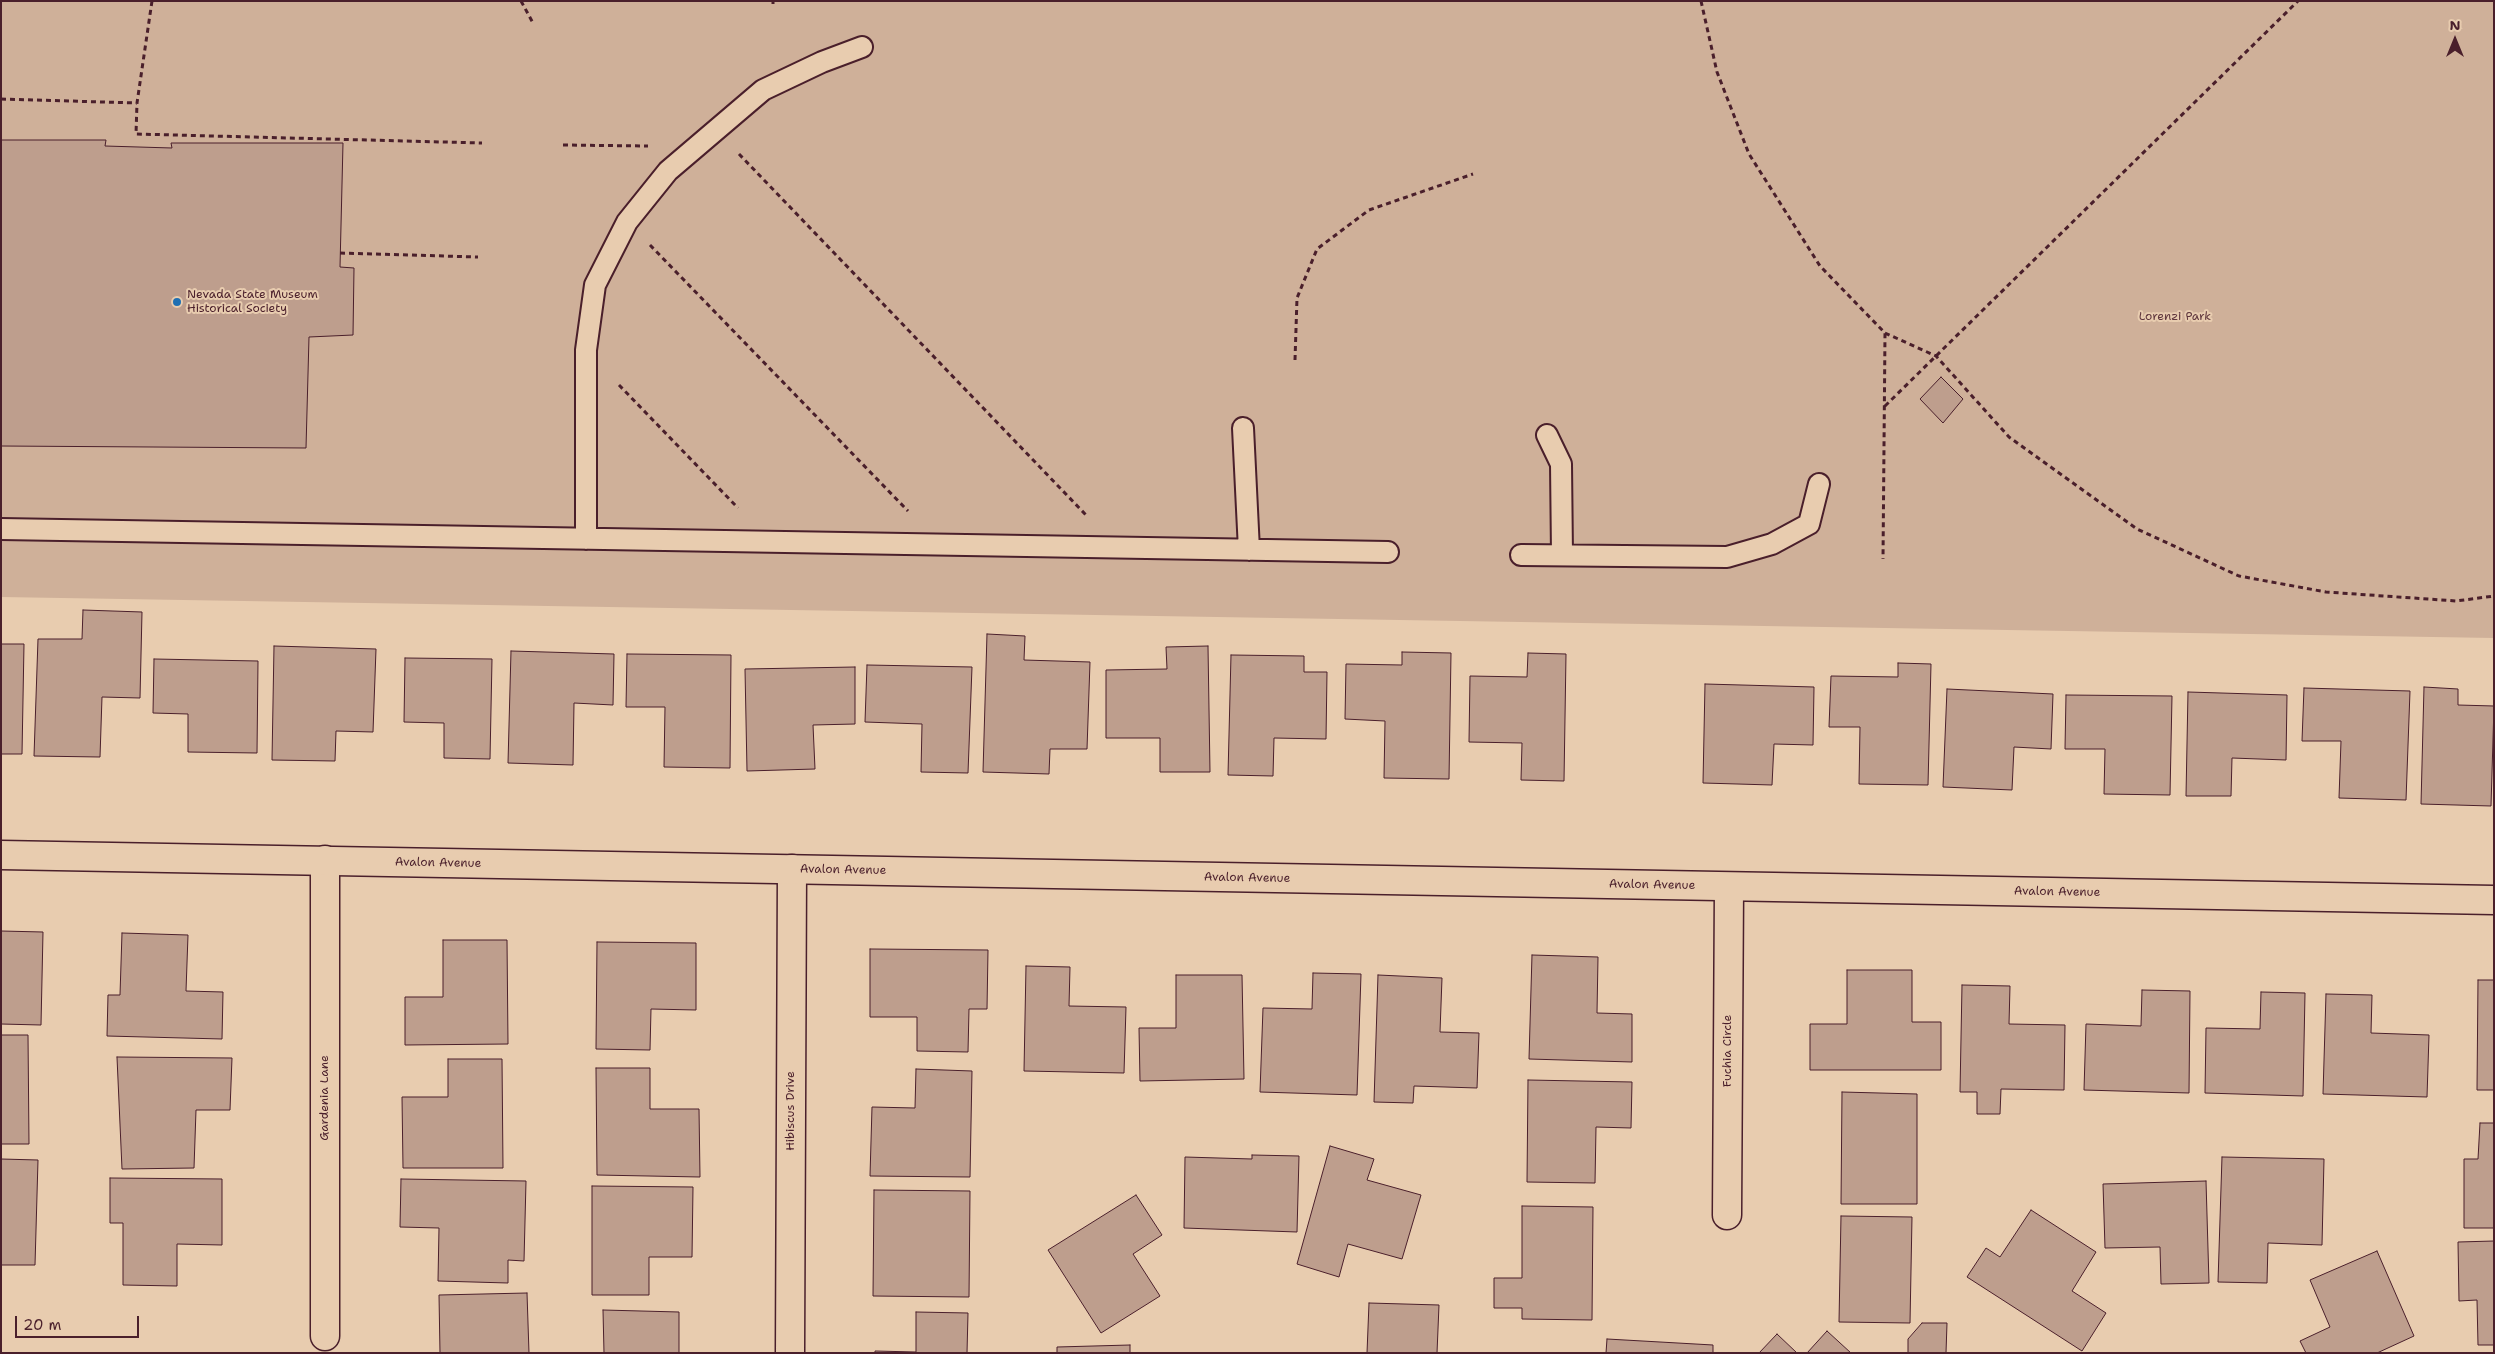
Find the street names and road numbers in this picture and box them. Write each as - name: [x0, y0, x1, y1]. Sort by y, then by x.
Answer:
- street label: Avalon Avenue: [395, 855, 481, 871]
- street label: Avalon Avenue: [800, 862, 886, 878]
- street label: Avalon Avenue: [1204, 870, 1290, 886]
- street label: Avalon Avenue: [1609, 877, 1695, 893]
- street label: Avalon Avenue: [2014, 884, 2100, 900]
- street label: Fuchia Circle: [1721, 1015, 1735, 1087]
- street label: Gardenia Lane: [318, 1055, 332, 1141]
- street label: Hibiscus Drive: [784, 1071, 798, 1151]

